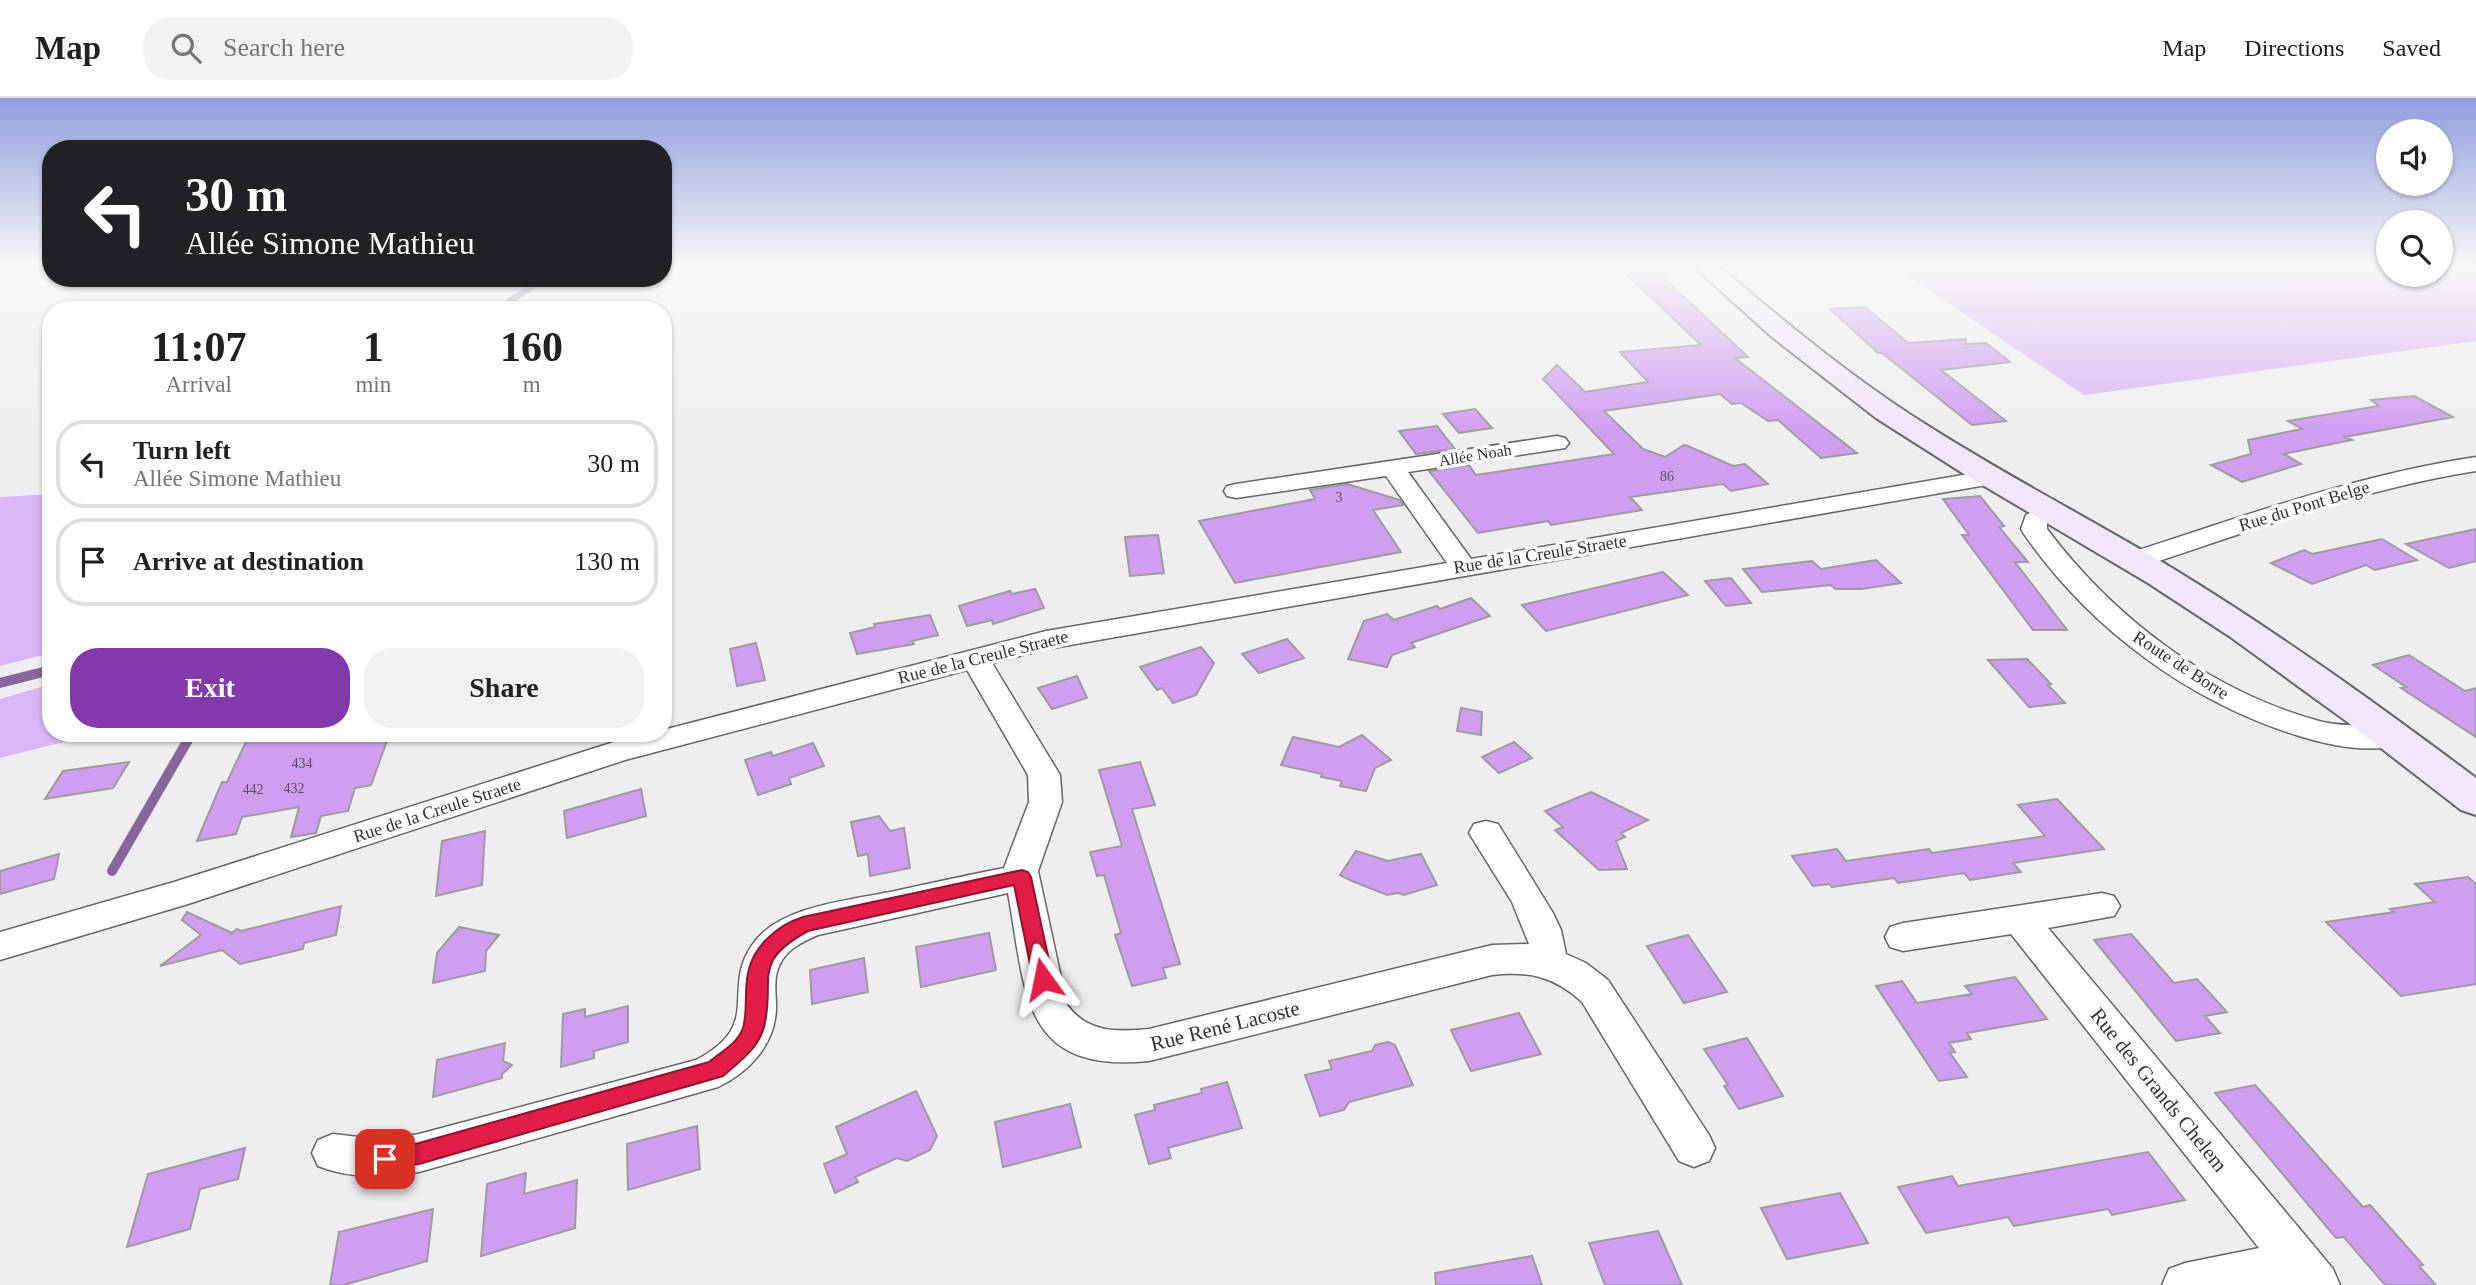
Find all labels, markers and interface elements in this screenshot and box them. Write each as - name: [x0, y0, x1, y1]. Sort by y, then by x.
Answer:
- search box: [143, 17, 633, 80]
- icon: search: [167, 29, 205, 67]
- text: Map: [35, 30, 101, 66]
- text: Search here: [223, 33, 345, 62]
- text: Map: [2162, 35, 2206, 61]
- text: Directions: [2244, 35, 2344, 61]
- text: Saved: [2382, 35, 2441, 61]
- map controls: [2376, 119, 2453, 287]
- button: sound: [2376, 119, 2453, 196]
- text: 30 m: [185, 167, 287, 222]
- icon: left: [70, 168, 161, 259]
- button: search: [2376, 210, 2453, 287]
- text: Allée Simone Mathieu: [185, 225, 475, 261]
- text: 11:07: [151, 324, 247, 370]
- text: 1: [363, 324, 384, 370]
- text: 160: [500, 324, 563, 370]
- text: Arrival: [166, 372, 232, 397]
- text: min: [355, 372, 391, 397]
- text: m: [523, 372, 541, 397]
- text: Turn left: [133, 436, 231, 465]
- street label: Allée Noah: [1437, 441, 1513, 469]
- icon: left: [74, 445, 112, 483]
- text: 30 m: [587, 449, 640, 478]
- text: Allée Simone Mathieu: [133, 466, 341, 491]
- house number: 86: [1660, 469, 1674, 484]
- street label: Rue du Pont Belge: [2236, 477, 2372, 535]
- house number: 3: [1336, 490, 1343, 505]
- street label: Rue de la Creule Straete: [1452, 530, 1628, 578]
- icon: arrive: [74, 543, 112, 581]
- text: Arrive at destination: [133, 547, 364, 576]
- text: 130 m: [574, 547, 640, 576]
- street label: Rue de la Creule Straete: [896, 626, 1070, 688]
- street label: Route de Borre: [2129, 627, 2233, 703]
- button: Exit: [70, 648, 350, 728]
- button: Share: [364, 648, 644, 728]
- house number: 434: [292, 756, 313, 771]
- street label: Rue de la Creule Straete: [351, 773, 523, 847]
- house number: 432: [284, 781, 305, 796]
- house number: 442: [243, 782, 264, 797]
- position arrow: [1006, 942, 1080, 1016]
- street label: Rue René Lacoste: [1148, 996, 1302, 1056]
- street label: Rue des Grands Chelem: [2086, 1003, 2232, 1177]
- pin: [355, 1129, 415, 1189]
- icon: arrive: [366, 1140, 404, 1178]

